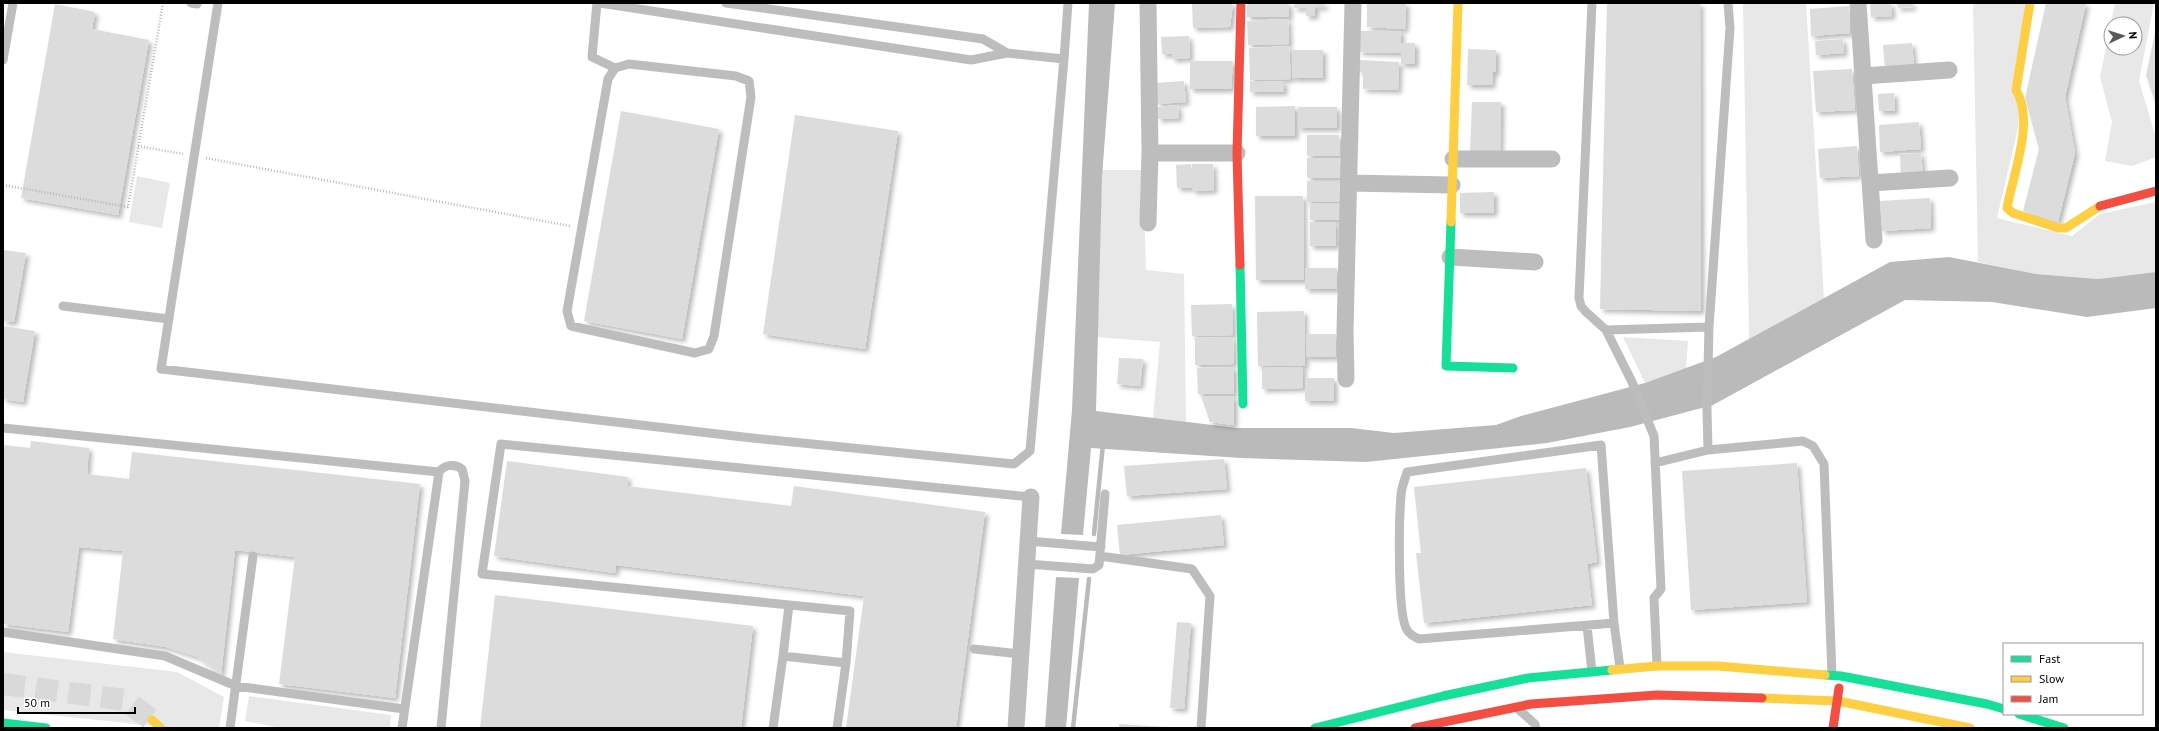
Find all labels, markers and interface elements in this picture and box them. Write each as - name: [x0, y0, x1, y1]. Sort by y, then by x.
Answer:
- north arrow: [2103, 16, 2143, 56]
- text: N: [2126, 31, 2140, 39]
- legend: [2003, 643, 2143, 715]
- text: Fast: [2039, 651, 2060, 666]
- text: Slow: [2039, 671, 2064, 686]
- scale bar: [18, 689, 135, 715]
- text: Jam: [2038, 691, 2058, 706]
- text: 50 m: [24, 695, 50, 710]

